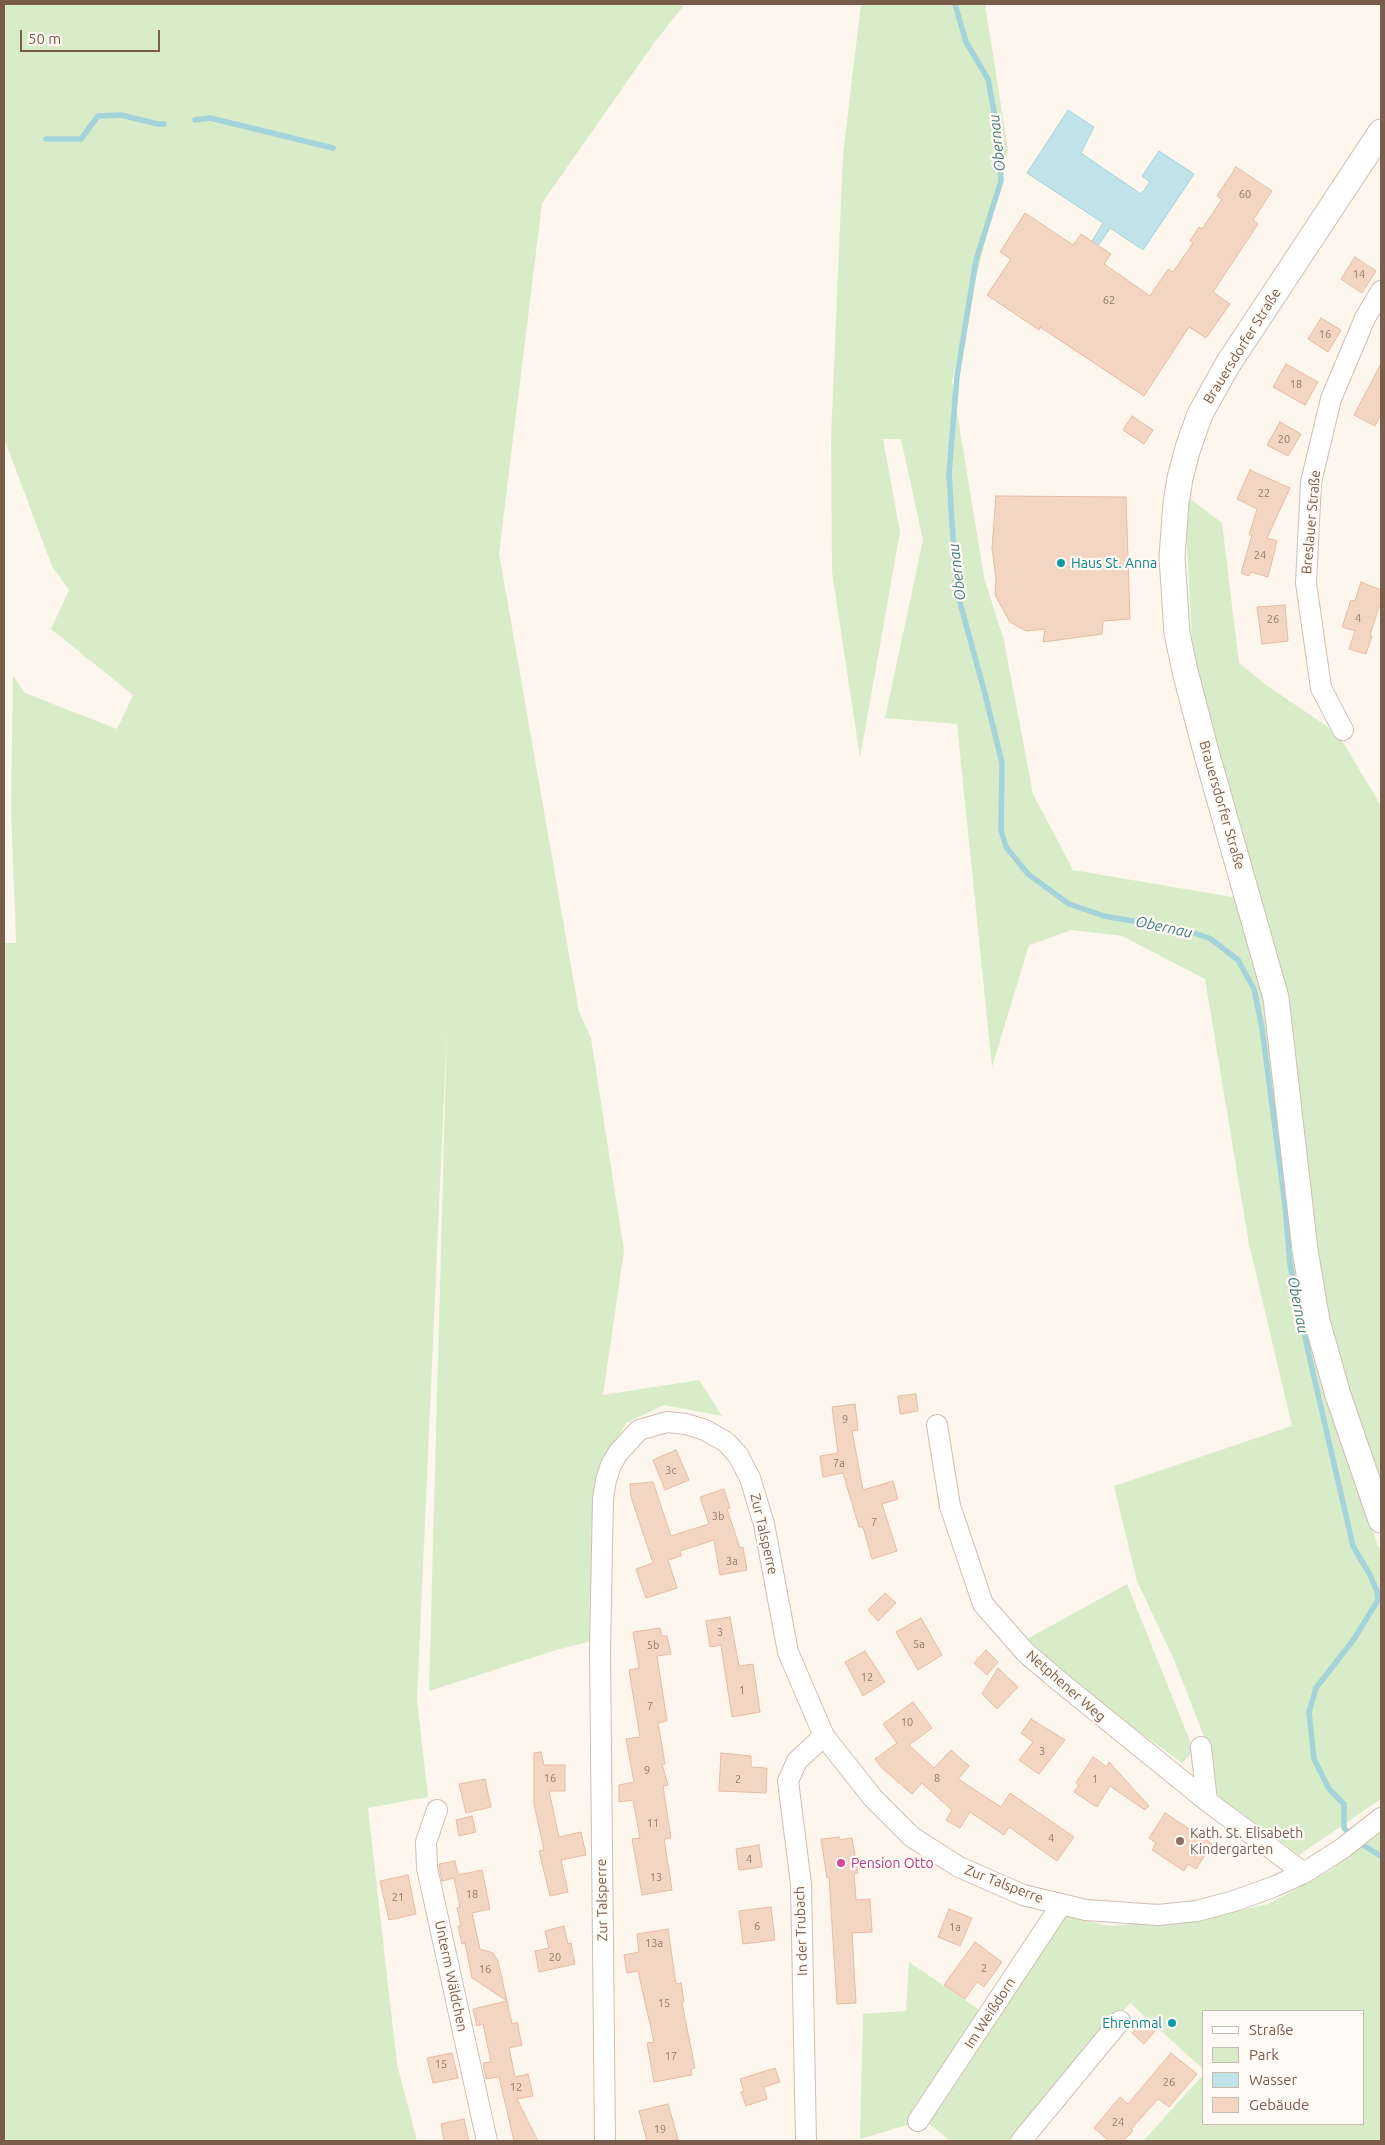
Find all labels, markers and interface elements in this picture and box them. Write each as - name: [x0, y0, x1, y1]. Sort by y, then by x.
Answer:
- scale bar: [22, 20, 162, 52]
- text: 50 m: [28, 30, 61, 47]
- water label: Obernau: [985, 113, 1009, 173]
- house number: 60: [1239, 187, 1251, 201]
- house number: 14: [1353, 267, 1365, 281]
- street label: Brauersdorfer Straße: [1200, 285, 1284, 407]
- house number: 62: [1103, 293, 1115, 307]
- house number: 16: [1319, 327, 1331, 341]
- house number: 18: [1290, 377, 1302, 391]
- house number: 20: [1278, 432, 1290, 446]
- street label: Breslauer Straße: [1298, 469, 1324, 575]
- house number: 22: [1258, 486, 1270, 500]
- water label: Obernau: [945, 542, 969, 602]
- house number: 24: [1254, 548, 1266, 562]
- place label: Haus St. Anna: [1071, 555, 1157, 571]
- marker: Haus St. Anna: [1055, 557, 1067, 569]
- house number: 4: [1355, 611, 1361, 625]
- house number: 26: [1267, 612, 1279, 626]
- street label: Brauersdorfer Straße: [1196, 739, 1248, 871]
- water label: Obernau: [1134, 912, 1194, 942]
- water label: Obernau: [1284, 1275, 1312, 1335]
- house number: 9: [842, 1412, 848, 1426]
- house number: 7a: [833, 1456, 845, 1470]
- house number: 3c: [665, 1463, 677, 1477]
- street label: Zur Talsperre: [747, 1492, 781, 1576]
- house number: 3b: [712, 1509, 724, 1523]
- house number: 7: [871, 1515, 877, 1529]
- house number: 3a: [726, 1554, 738, 1568]
- house number: 3: [717, 1625, 723, 1639]
- house number: 5a: [913, 1637, 925, 1651]
- house number: 5b: [647, 1638, 659, 1652]
- street label: Netphener Weg: [1023, 1647, 1109, 1725]
- house number: 12: [861, 1670, 873, 1684]
- house number: 1: [739, 1683, 745, 1697]
- house number: 7: [647, 1699, 653, 1713]
- house number: 10: [901, 1715, 913, 1729]
- house number: 3: [1039, 1744, 1045, 1758]
- house number: 9: [644, 1763, 650, 1777]
- house number: 16: [544, 1771, 556, 1785]
- house number: 8: [934, 1771, 940, 1785]
- house number: 2: [735, 1772, 741, 1786]
- house number: 1: [1092, 1772, 1098, 1786]
- house number: 11: [647, 1816, 659, 1830]
- place label: Kath. St. Elisabeth Kindergarten: [1190, 1825, 1303, 1858]
- house number: 4: [1048, 1831, 1054, 1845]
- marker: Kath. St. Elisabeth Kindergarten: [1174, 1835, 1186, 1847]
- house number: 4: [746, 1852, 752, 1866]
- place label: Pension Otto: [851, 1855, 934, 1871]
- marker: Pension Otto: [835, 1857, 847, 1869]
- street label: Zur Talsperre: [593, 1858, 611, 1942]
- street label: Zur Talsperre: [962, 1861, 1046, 1907]
- house number: 13: [650, 1870, 662, 1884]
- street label: In der Trubach: [791, 1886, 811, 1976]
- house number: 18: [466, 1887, 478, 1901]
- house number: 21: [392, 1890, 404, 1904]
- street label: Unterm Wäldchen: [431, 1919, 471, 2033]
- house number: 6: [754, 1919, 760, 1933]
- house number: 1a: [949, 1920, 961, 1934]
- house number: 13a: [645, 1936, 663, 1950]
- house number: 20: [549, 1950, 561, 1964]
- house number: 2: [981, 1961, 987, 1975]
- house number: 16: [479, 1962, 491, 1976]
- street label: Im Weißdorn: [961, 1975, 1019, 2051]
- house number: 15: [658, 1996, 670, 2010]
- legend: [1202, 2010, 1365, 2125]
- place label: Ehrenmal: [1102, 2015, 1162, 2031]
- marker: Ehrenmal: [1166, 2017, 1178, 2029]
- text: Straße: [1249, 2021, 1293, 2038]
- text: Park: [1249, 2046, 1279, 2063]
- house number: 17: [665, 2049, 677, 2063]
- house number: 15: [435, 2057, 447, 2071]
- text: Wasser: [1249, 2071, 1297, 2088]
- house number: 26: [1163, 2075, 1175, 2089]
- house number: 12: [510, 2080, 522, 2094]
- text: Gebäude: [1249, 2096, 1309, 2113]
- house number: 24: [1112, 2115, 1124, 2129]
- house number: 19: [654, 2122, 666, 2136]

